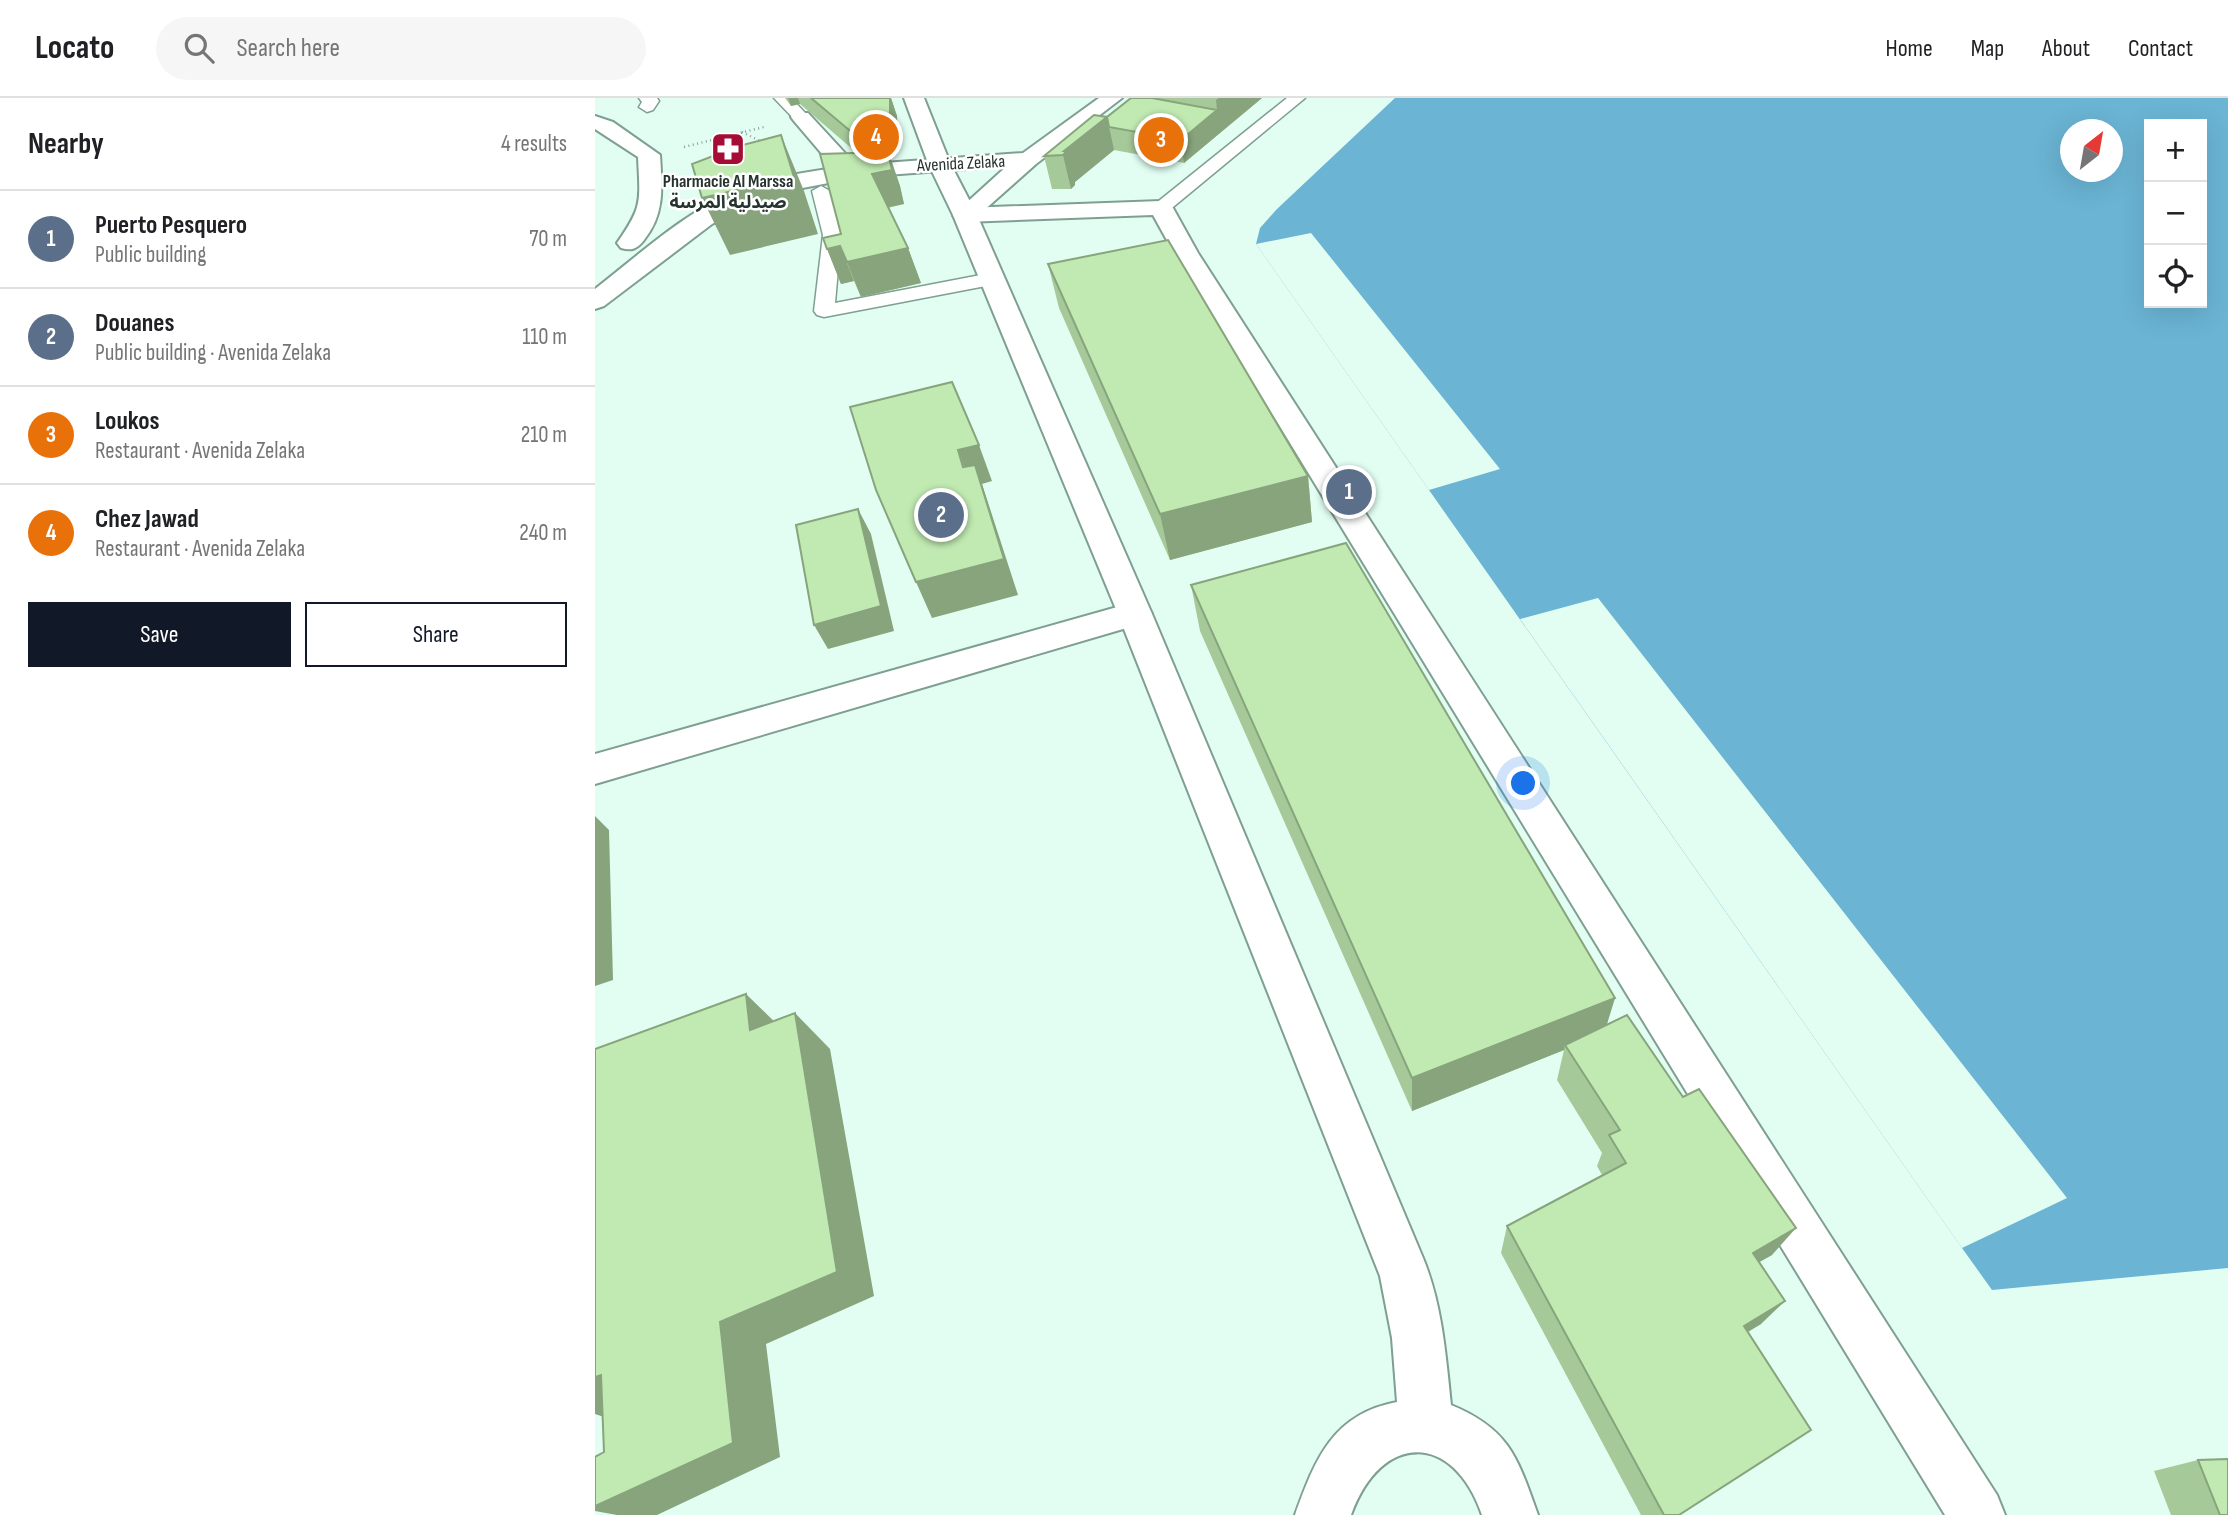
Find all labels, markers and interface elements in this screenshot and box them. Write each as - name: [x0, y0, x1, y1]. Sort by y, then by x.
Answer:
- search box: [156, 17, 646, 80]
- text: Locato: [35, 28, 114, 68]
- icon: search: [180, 29, 218, 67]
- text: Search here: [236, 33, 340, 64]
- text: Home: [1885, 34, 1933, 63]
- text: Map: [1971, 34, 2004, 63]
- text: About: [2042, 34, 2090, 63]
- text: Contact: [2128, 34, 2193, 63]
- pin: 4: [853, 111, 899, 163]
- pin: 3: [1138, 114, 1184, 166]
- north arrow: [2060, 119, 2123, 182]
- map controls: [2144, 119, 2207, 308]
- button: +: [2144, 119, 2207, 182]
- text: Nearby: [28, 126, 104, 162]
- text: 4 results: [501, 130, 567, 158]
- pharmacy icon: Pharmacie Al Marssa صيدلية المرسة: [709, 130, 747, 168]
- street label: Avenida Zelaka: [915, 151, 1006, 176]
- place label: Pharmacie Al Marssa صيدلية المرسة: [663, 171, 793, 213]
- button: −: [2144, 182, 2207, 245]
- text: Puerto Pesquero: [95, 210, 247, 241]
- text: 1: [46, 225, 56, 253]
- text: 70 m: [529, 225, 567, 253]
- text: Public building: [95, 241, 206, 269]
- button: locate: [2144, 245, 2207, 308]
- text: Douanes: [95, 308, 174, 339]
- text: 2: [46, 323, 56, 351]
- text: 110 m: [522, 323, 567, 351]
- text: Public building · Avenida Zelaka: [95, 339, 331, 367]
- text: Loukos: [95, 406, 160, 437]
- text: 3: [46, 421, 56, 449]
- text: 210 m: [521, 421, 567, 449]
- text: Restaurant · Avenida Zelaka: [95, 437, 305, 465]
- pin: 1: [1326, 466, 1372, 518]
- pin: 2: [918, 489, 964, 541]
- text: Chez Jawad: [95, 504, 199, 535]
- text: 4: [46, 519, 56, 547]
- text: 240 m: [519, 519, 567, 547]
- text: Restaurant · Avenida Zelaka: [95, 535, 305, 563]
- button: Save: [28, 602, 291, 667]
- button: Share: [305, 602, 567, 667]
- your location: [1506, 766, 1540, 800]

